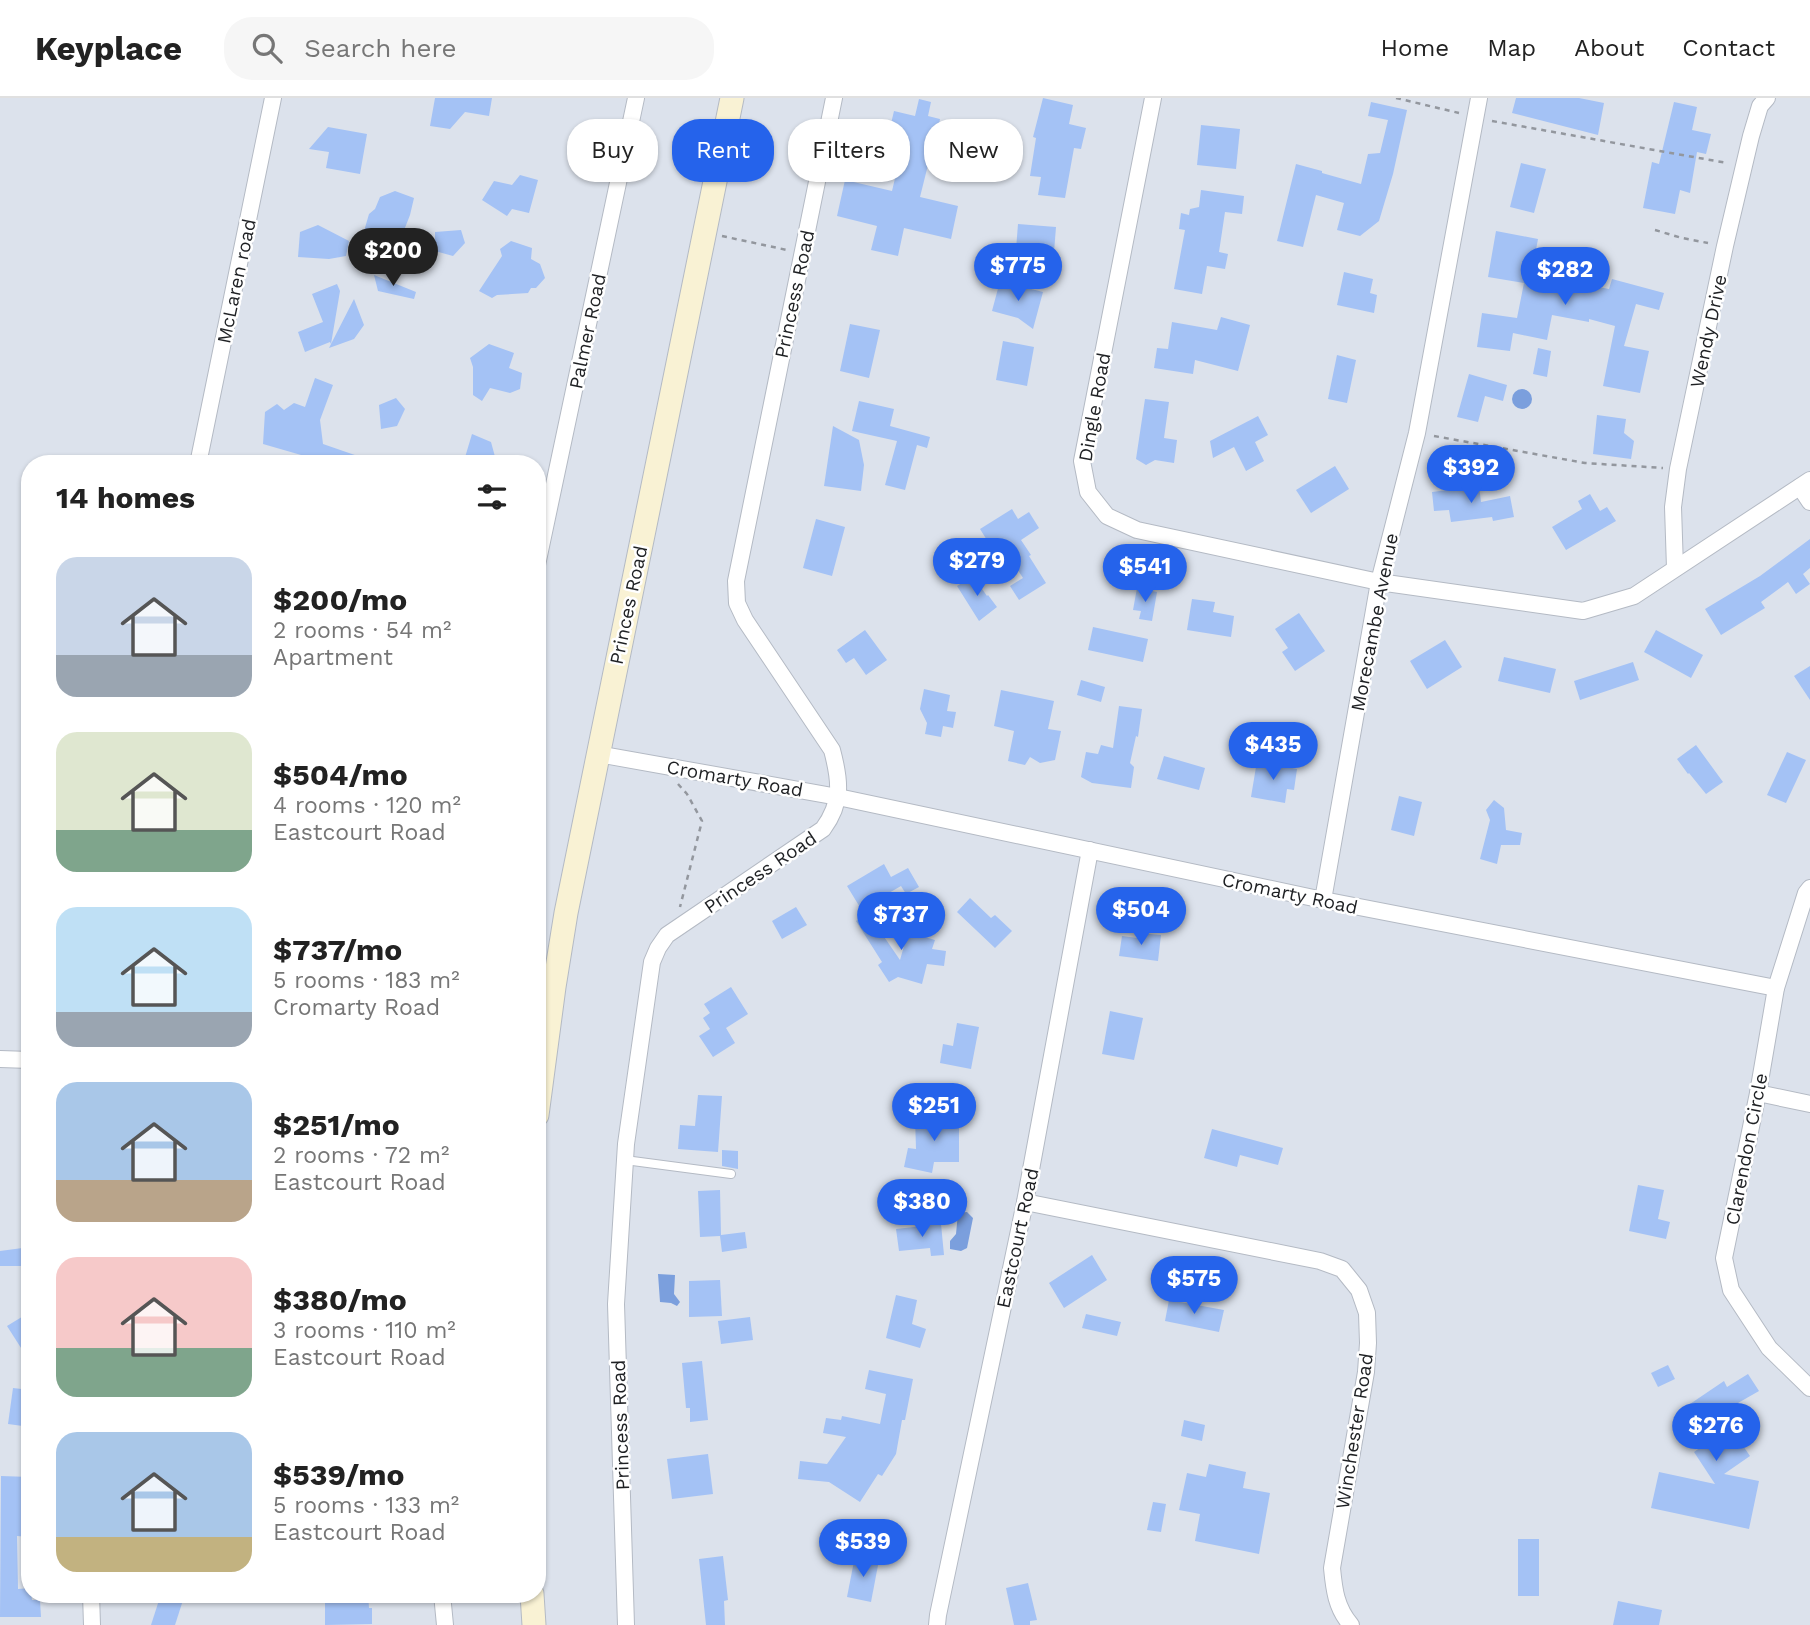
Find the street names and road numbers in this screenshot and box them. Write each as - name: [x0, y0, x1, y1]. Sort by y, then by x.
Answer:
- street label: McLaren road: [212, 217, 261, 346]
- street label: Princess Road: [770, 228, 819, 360]
- street label: Palmer Road: [564, 271, 611, 391]
- street label: Wendy Drive: [1685, 272, 1732, 390]
- street label: Dingle Road: [1074, 351, 1115, 463]
- street label: Morecambe Avenue: [1346, 531, 1403, 713]
- street label: Princes Road: [605, 544, 652, 666]
- street label: Cromarty Road: [665, 755, 805, 802]
- street label: Princess Road: [700, 826, 821, 918]
- street label: Cromarty Road: [1220, 868, 1360, 919]
- street label: Clarendon Circle: [1720, 1071, 1772, 1227]
- street label: Eastcourt Road: [991, 1166, 1044, 1310]
- street label: Winchester Road: [1331, 1351, 1378, 1511]
- street label: Princess Road: [607, 1359, 634, 1491]

